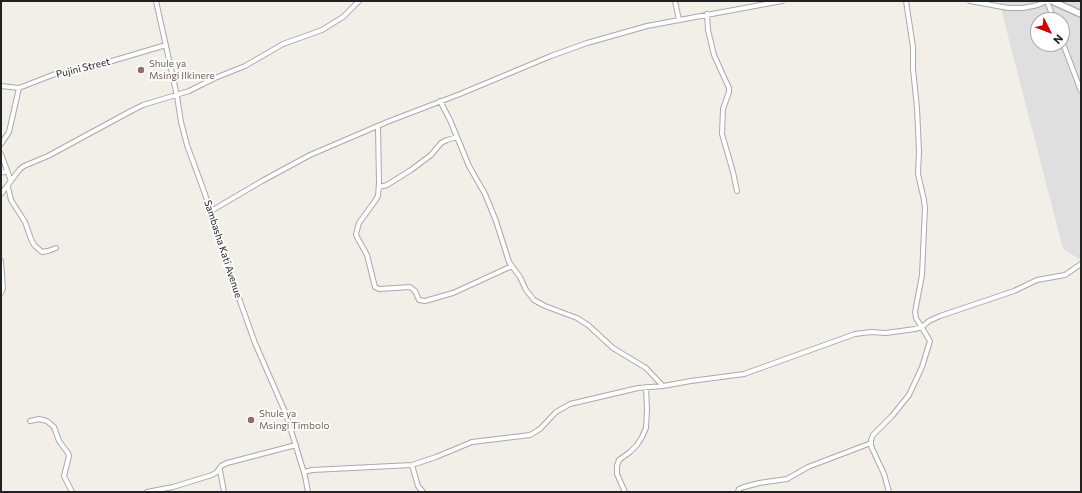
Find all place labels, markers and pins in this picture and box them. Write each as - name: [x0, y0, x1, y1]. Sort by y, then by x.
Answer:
- place label: Shule ya Msingi Ilkinere: [149, 58, 215, 82]
- marker: Shule ya Msingi Ilkinere: [136, 65, 146, 75]
- place label: Shule ya Msingi Timbolo: [259, 408, 329, 432]
- marker: Shule ya Msingi Timbolo: [246, 415, 256, 425]

